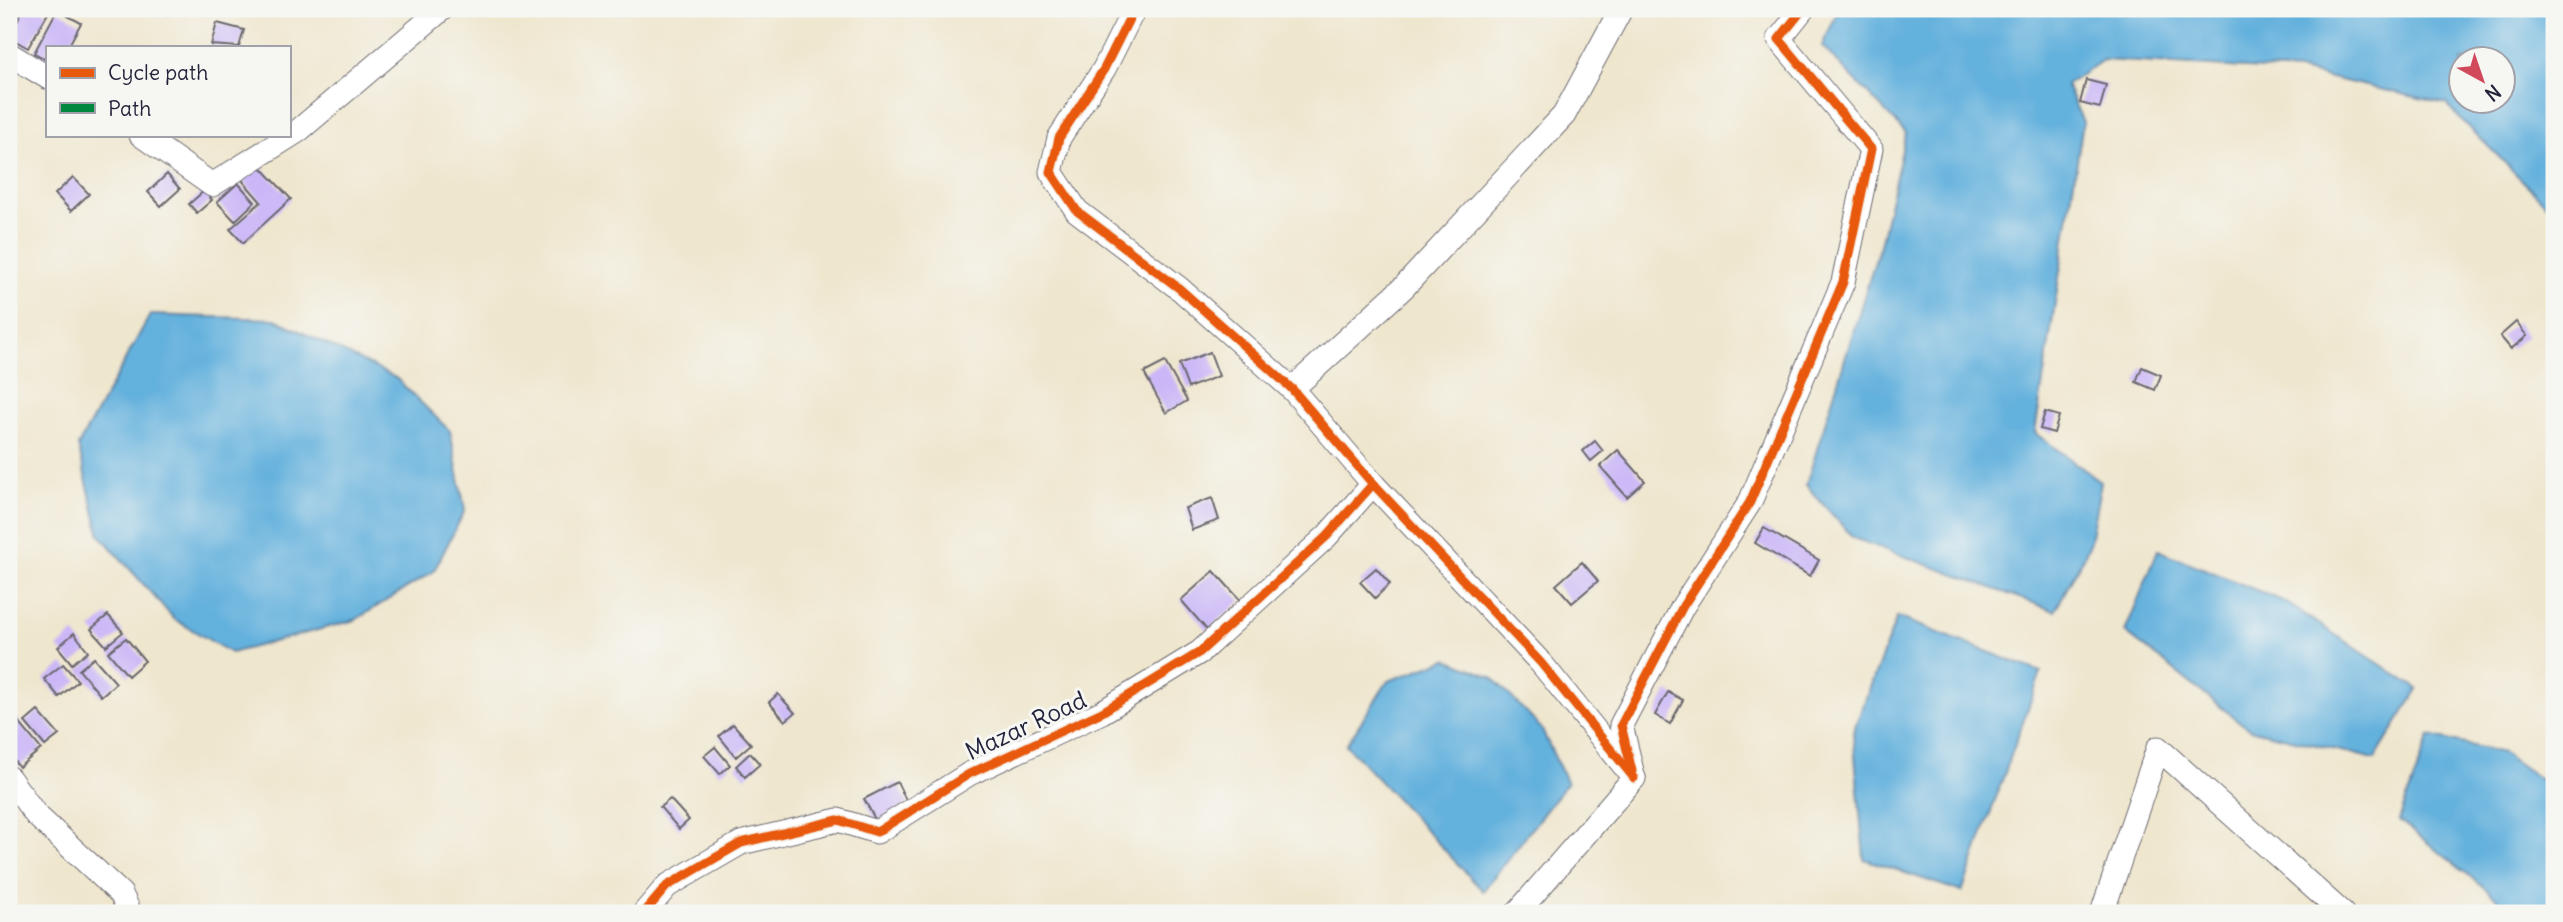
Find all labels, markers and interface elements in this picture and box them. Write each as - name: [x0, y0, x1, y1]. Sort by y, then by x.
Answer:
- legend: [46, 46, 290, 136]
- north arrow: [2448, 46, 2518, 116]
- text: Cycle path: [108, 59, 208, 86]
- text: N: [2480, 80, 2506, 106]
- text: Path: [108, 95, 151, 122]
- street label: Mazar Road: [960, 684, 1091, 766]

